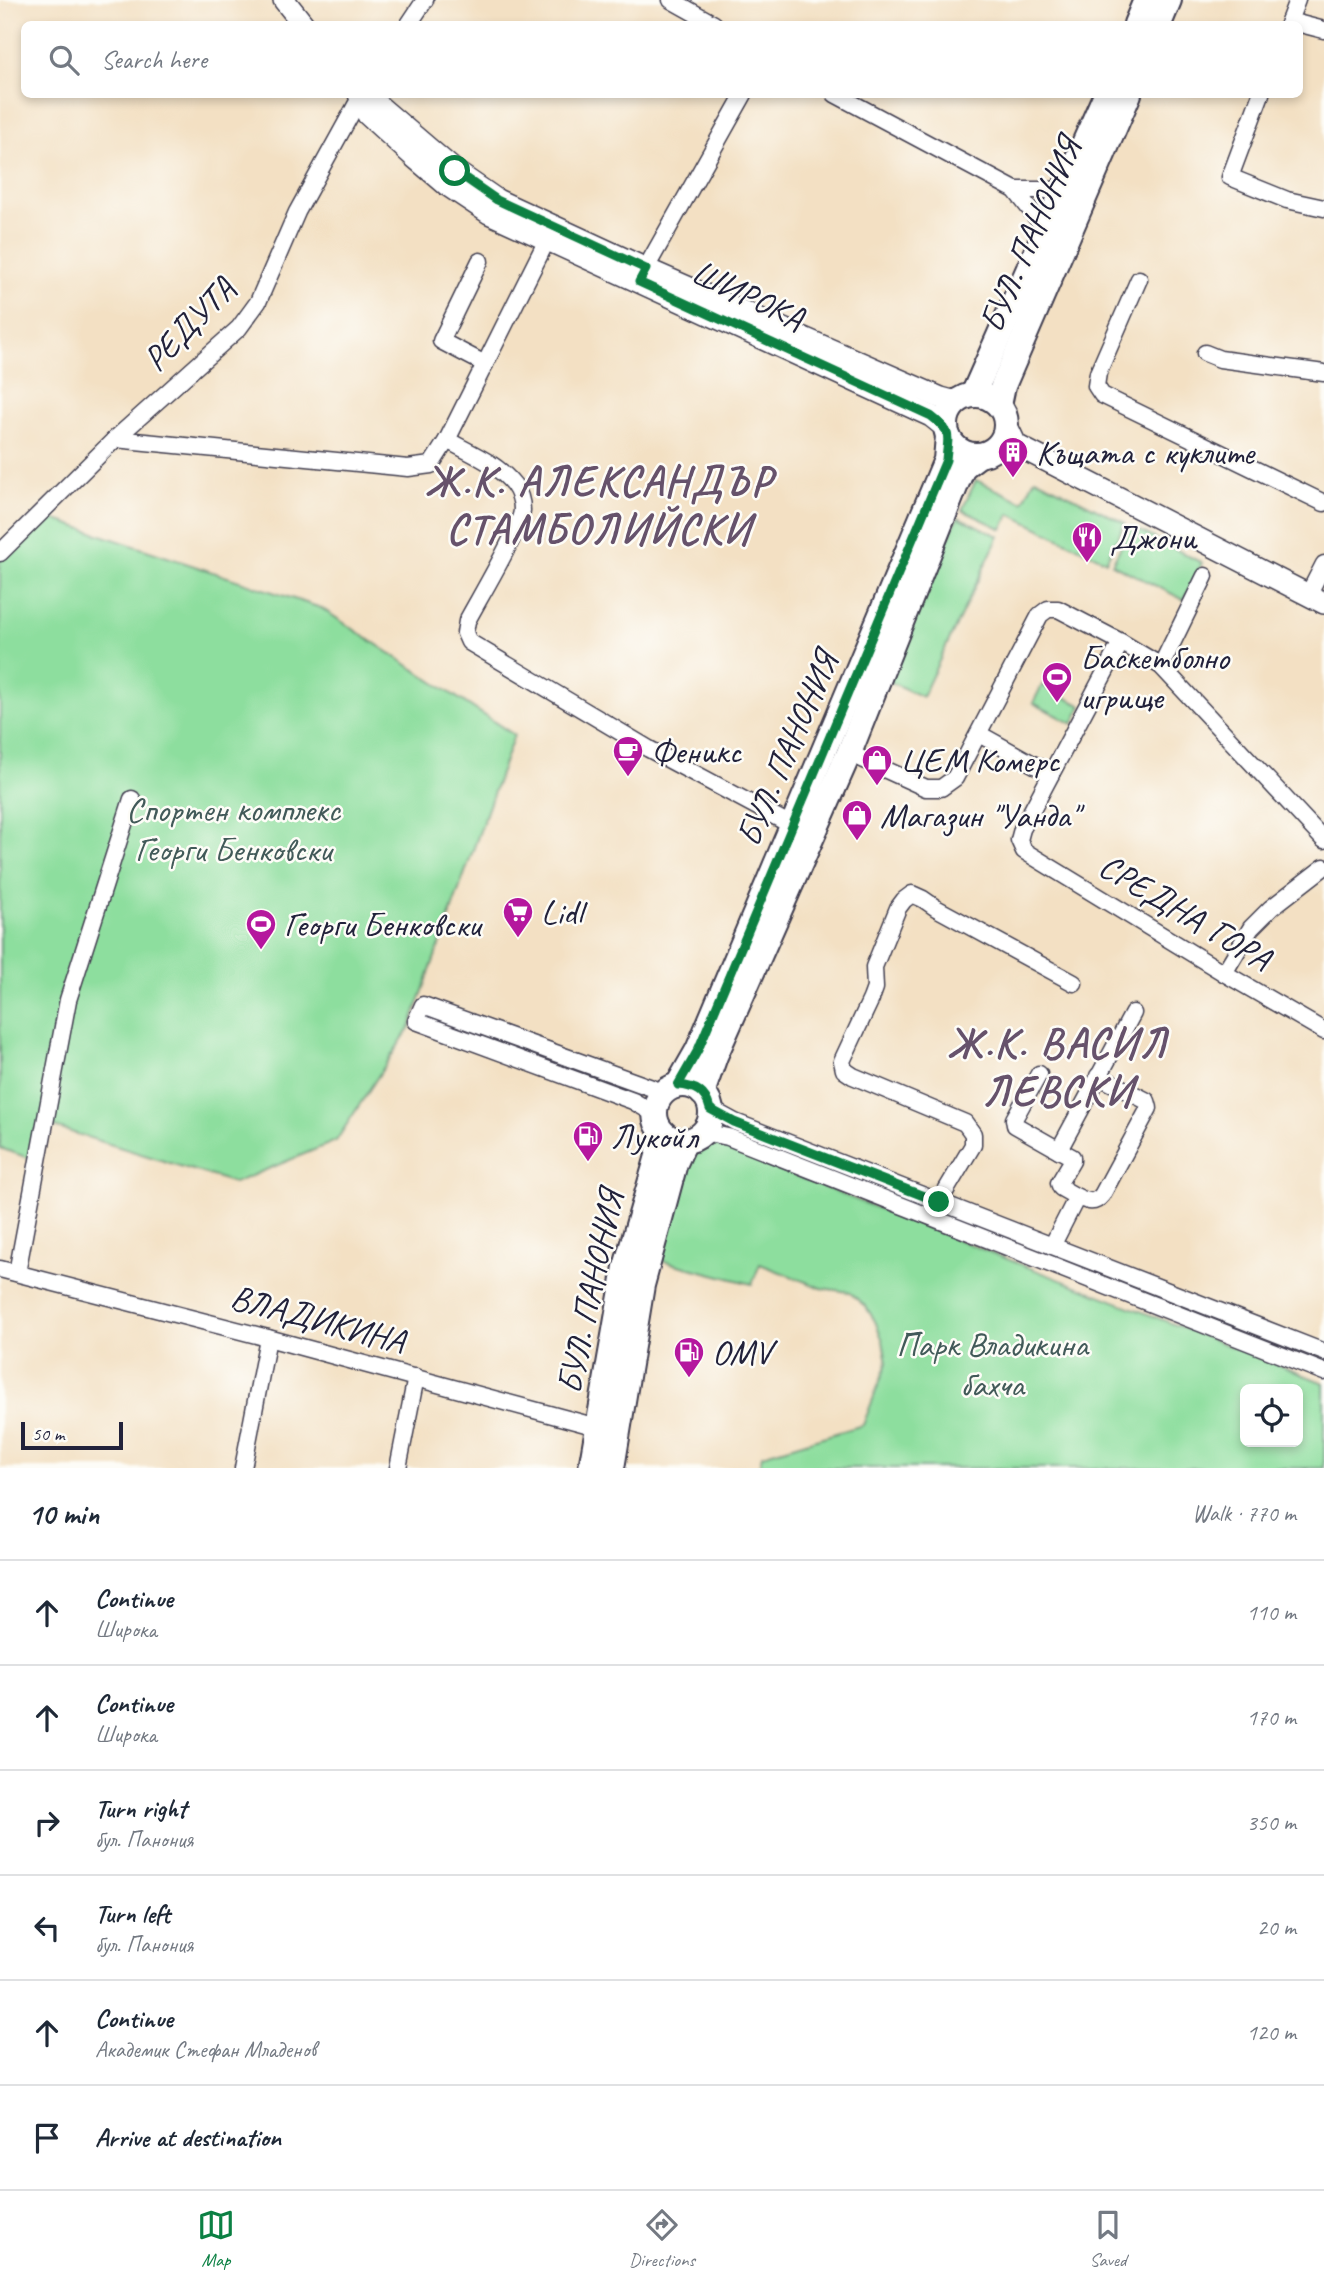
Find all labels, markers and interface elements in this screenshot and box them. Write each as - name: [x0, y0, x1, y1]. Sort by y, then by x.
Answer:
- search box: [21, 21, 1303, 98]
- icon: search: [45, 41, 83, 79]
- text: Search here: [101, 43, 207, 76]
- street label: БУЛ. ПАНОНИЯ: [969, 127, 1093, 339]
- route start: [439, 155, 470, 186]
- street label: ШИРОКА: [685, 249, 813, 341]
- street label: РЕДУТА: [133, 266, 246, 381]
- place label: Къщата с куклите: [1036, 430, 1257, 475]
- building icon: Къщата с куклите: [996, 435, 1030, 479]
- district label: Ж.К. АЛЕКСАНДЪР СТАМБОЛИЙСКИ: [425, 455, 777, 556]
- place label: Джони: [1110, 515, 1198, 560]
- restaurant icon: Джони: [1070, 520, 1104, 564]
- place label: Баскетболно игрище: [1080, 635, 1231, 720]
- street label: БУЛ. ПАНОНИЯ: [726, 641, 850, 853]
- sports icon: Баскетболно игрище: [1040, 660, 1074, 704]
- place label: Феникс: [651, 729, 742, 774]
- cafe icon: Феникс: [611, 734, 645, 778]
- place label: ЦЕМ Комерс: [900, 738, 1060, 783]
- shop icon: ЦЕМ Комерс: [860, 743, 894, 787]
- park label: Спортен комплекс Георги Бенковски: [126, 787, 341, 872]
- place label: Магазин "Уанда": [880, 793, 1085, 838]
- shop icon: Магазин "Уанда": [840, 798, 874, 842]
- street label: СРЕДНА ГОРА: [1091, 843, 1280, 982]
- place label: Lidl: [541, 890, 589, 935]
- supermarket icon: Lidl: [501, 895, 535, 939]
- place label: Георги Бенковски: [284, 902, 484, 947]
- sports icon: Георги Бенковски: [244, 907, 278, 951]
- district label: Ж.К. ВАСИЛ ЛЕВСКИ: [948, 1017, 1170, 1118]
- place label: Лукойл: [611, 1114, 700, 1159]
- fuel station icon: Лукойл: [571, 1119, 605, 1163]
- street label: БУЛ. ПАНОНИЯ: [547, 1182, 634, 1398]
- route end: [923, 1186, 954, 1217]
- street label: ВЛАДИКИНА: [226, 1274, 411, 1364]
- park label: Парк Владикина бахча: [896, 1322, 1090, 1407]
- place label: OMV: [712, 1330, 779, 1375]
- fuel station icon: OMV: [672, 1335, 706, 1379]
- map controls: [1240, 1384, 1303, 1447]
- button: locate: [1240, 1384, 1303, 1447]
- scale bar: [21, 1419, 122, 1451]
- text: 50 m: [32, 1422, 64, 1446]
- text: 10 min: [28, 1495, 99, 1533]
- text: Walk · 770 m: [1192, 1499, 1296, 1528]
- text: Continue: [95, 1582, 173, 1615]
- icon: ahead: [28, 1594, 66, 1632]
- text: 110 m: [1247, 1598, 1296, 1627]
- text: Широка: [95, 1615, 157, 1644]
- text: Continue: [95, 1687, 173, 1720]
- icon: ahead: [28, 1699, 66, 1737]
- text: 170 m: [1247, 1703, 1296, 1732]
- text: Широка: [95, 1720, 157, 1749]
- text: Turn right: [95, 1792, 186, 1825]
- icon: right: [28, 1804, 66, 1842]
- text: 350 m: [1247, 1808, 1296, 1837]
- text: бул. Панония: [95, 1825, 193, 1854]
- text: Turn left: [95, 1897, 170, 1930]
- icon: left: [28, 1909, 66, 1947]
- text: 20 m: [1257, 1913, 1296, 1942]
- text: бул. Панония: [95, 1930, 193, 1959]
- text: Continue: [95, 2002, 173, 2035]
- icon: ahead: [28, 2014, 66, 2052]
- text: 120 m: [1247, 2018, 1296, 2047]
- text: Академик Стефан Младенов: [95, 2035, 316, 2064]
- icon: arrive: [28, 2119, 66, 2157]
- text: Arrive at destination: [95, 2121, 281, 2154]
- tab: Map: [197, 2206, 235, 2272]
- tab: Directions: [629, 2206, 695, 2272]
- tab: Saved: [1089, 2206, 1127, 2272]

